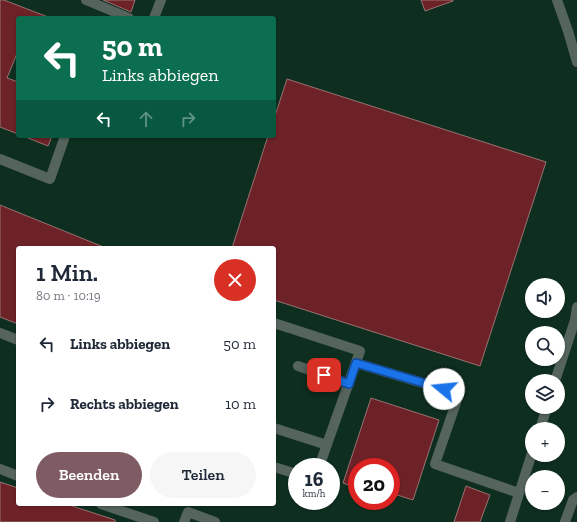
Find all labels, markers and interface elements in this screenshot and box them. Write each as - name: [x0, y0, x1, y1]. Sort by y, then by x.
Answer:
- text: 50 m: [102, 30, 163, 63]
- icon: left: [36, 32, 88, 84]
- text: Links abbiegen: [102, 64, 219, 86]
- icon: left: [93, 108, 115, 130]
- icon: ahead: [135, 108, 157, 130]
- icon: right: [177, 108, 199, 130]
- text: 1 Min.: [36, 258, 98, 287]
- button: close: [214, 259, 256, 301]
- map controls: [525, 278, 565, 510]
- button: sound: [525, 278, 565, 318]
- text: 80 m · 10:19: [36, 288, 101, 303]
- button: search: [525, 326, 565, 366]
- icon: left: [36, 333, 58, 355]
- text: Links abbiegen: [70, 335, 170, 353]
- text: 50 m: [223, 335, 256, 353]
- pin: [307, 358, 341, 392]
- icon: arrive: [313, 364, 335, 386]
- position arrow: [423, 368, 465, 410]
- button: layers: [525, 374, 565, 414]
- icon: right: [36, 393, 58, 415]
- text: Rechts abbiegen: [70, 395, 179, 413]
- text: 10 m: [225, 395, 256, 413]
- button: +: [525, 422, 565, 462]
- button: Beenden: [36, 452, 142, 498]
- button: Teilen: [150, 452, 256, 498]
- speed limit sign: 20: [348, 458, 400, 510]
- text: 16: [305, 467, 323, 491]
- button: −: [525, 470, 565, 510]
- text: km/h: [303, 488, 325, 500]

